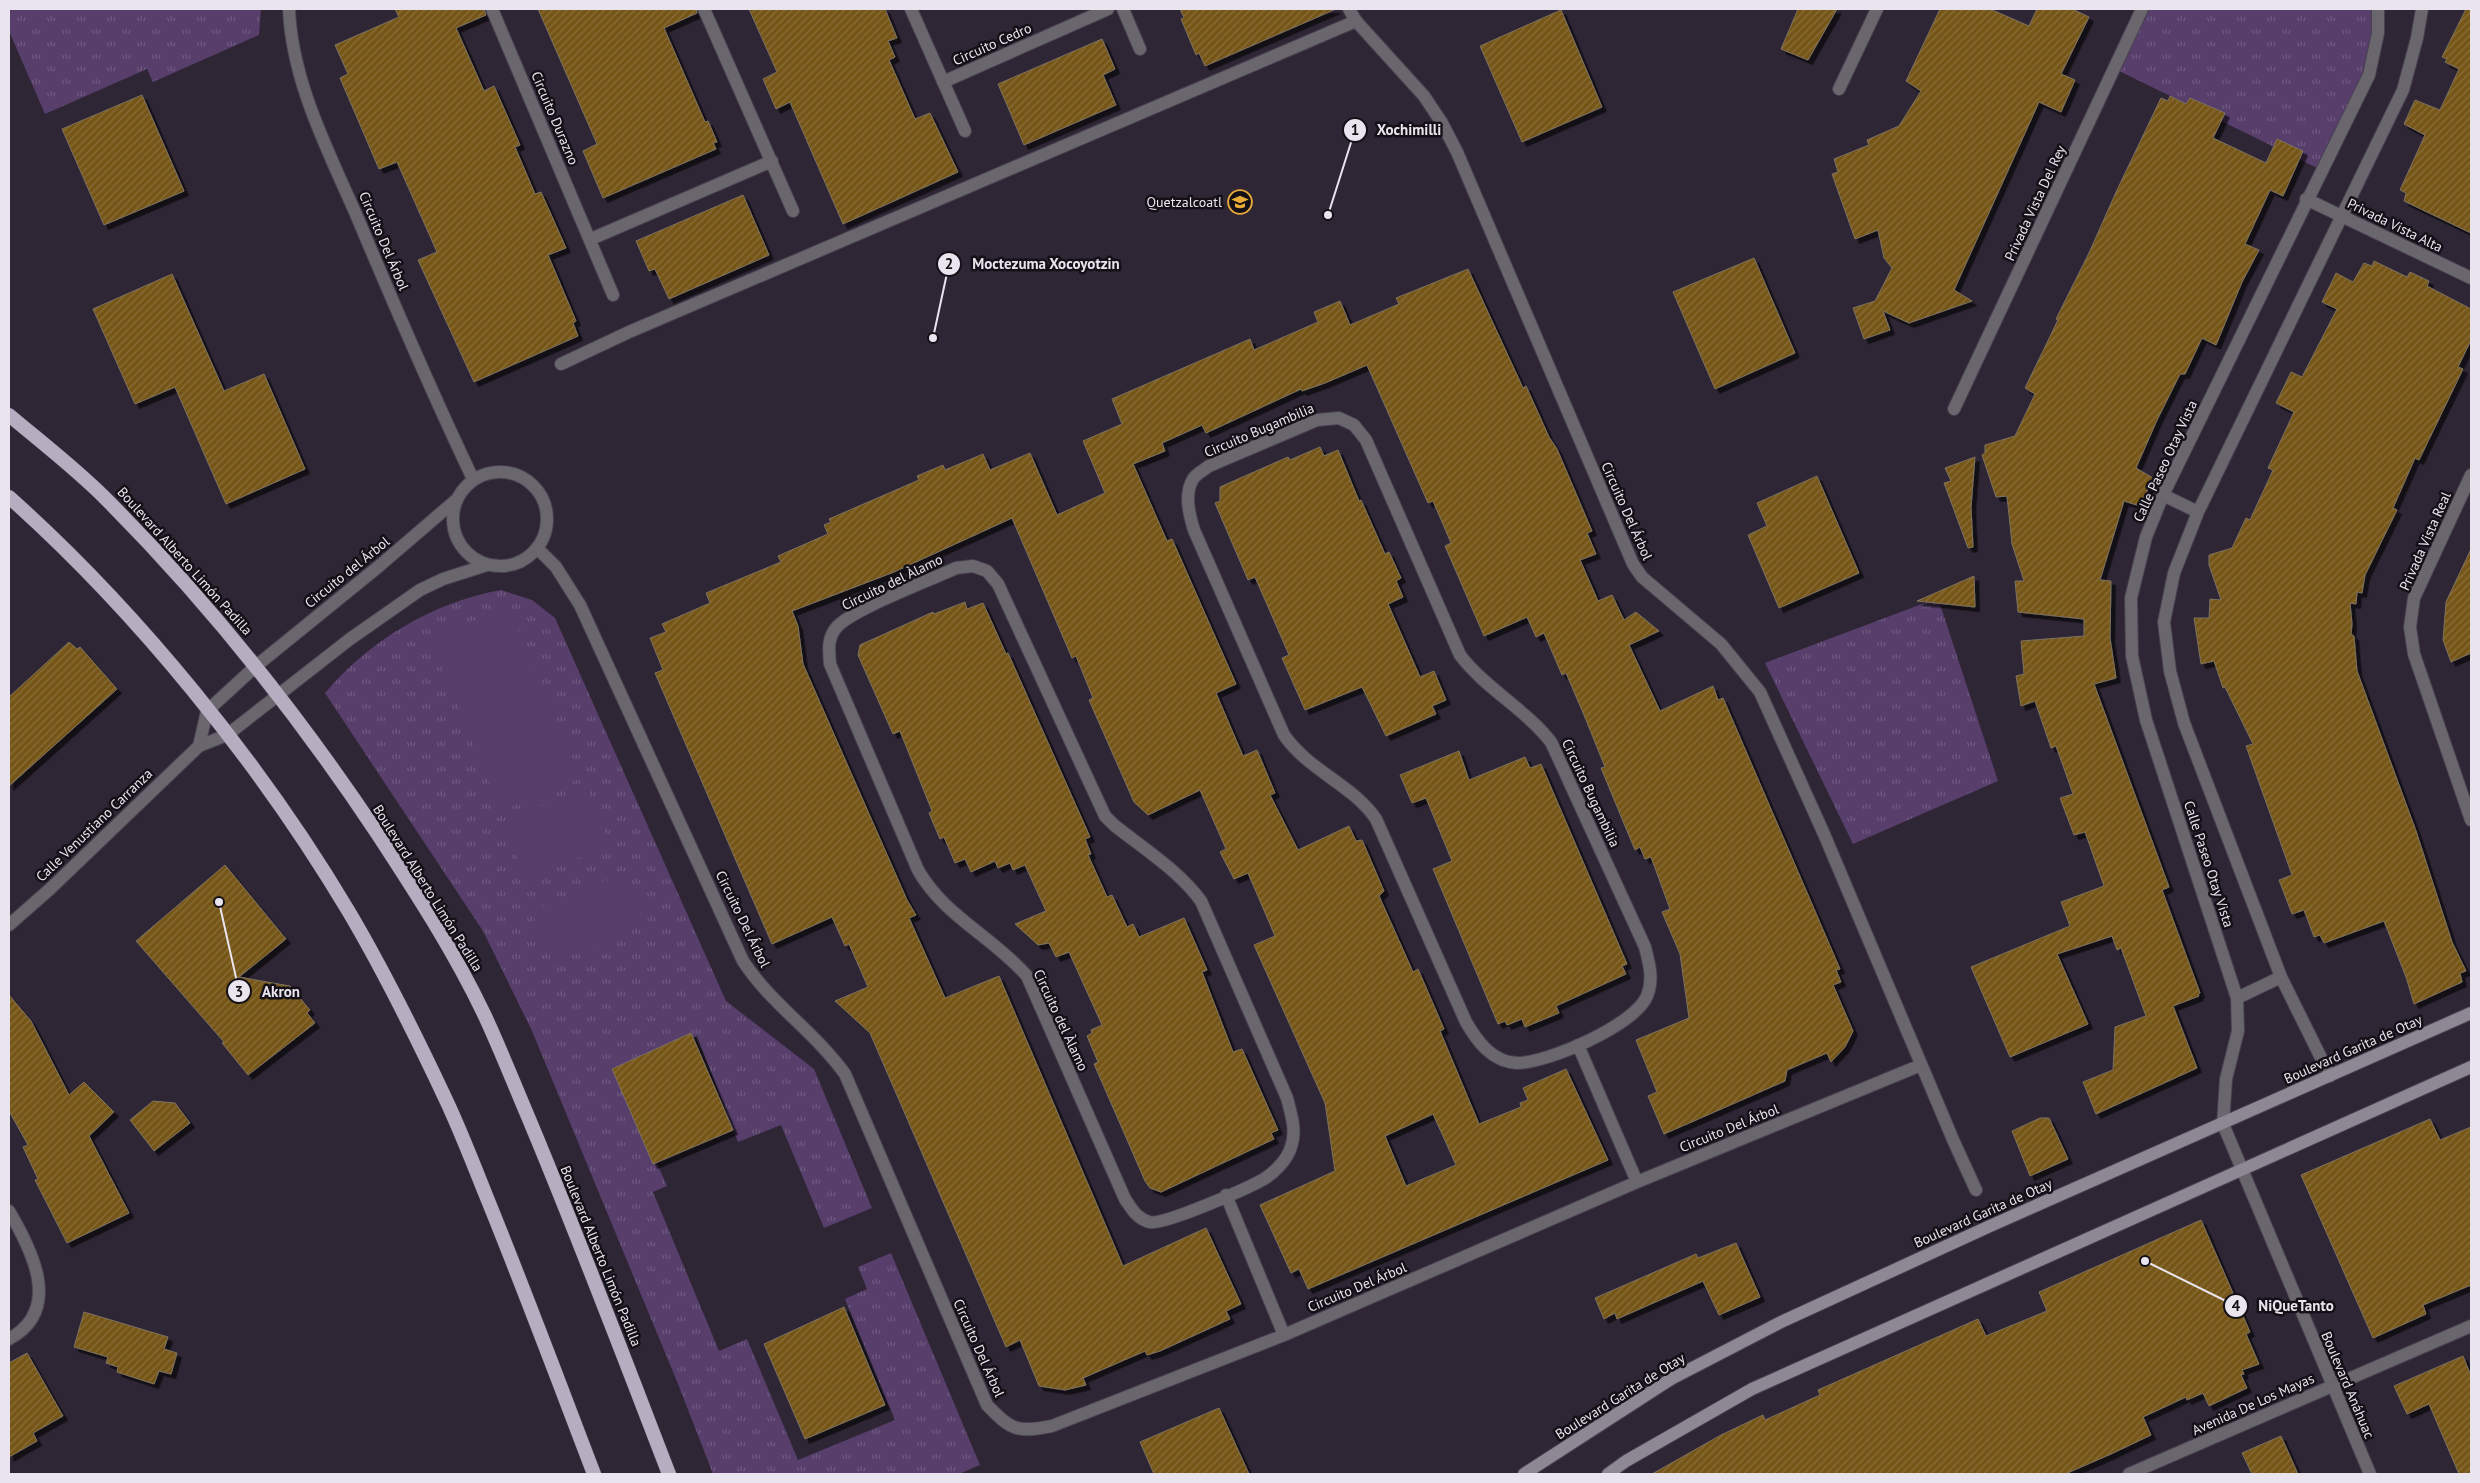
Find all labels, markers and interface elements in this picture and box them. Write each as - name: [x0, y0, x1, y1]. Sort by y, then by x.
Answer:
- street label: Circuito Cedro: [950, 19, 1034, 69]
- street label: Circuito Durazno: [527, 69, 583, 167]
- callout: Xochimilli: [1342, 115, 1452, 145]
- text: 1: [1351, 120, 1359, 139]
- text: Xochimilli: [1377, 120, 1441, 139]
- street label: Privada Vista Del Rey: [2000, 142, 2070, 264]
- street label: Circuito Del Árbol: [355, 189, 413, 293]
- school or university icon: Quetzalcoatl: [1227, 189, 1253, 215]
- place label: Quetzalcoatl: [1146, 193, 1222, 211]
- street label: Privada Vista Alta: [2344, 194, 2446, 256]
- callout: Moctezuma Xocoyotzin: [937, 249, 1130, 279]
- text: 2: [945, 254, 953, 273]
- text: Moctezuma Xocoyotzin: [972, 254, 1120, 273]
- street label: Calle Paseo Otay Vista: [2129, 397, 2201, 525]
- street label: Circuito Bugambilia: [1201, 399, 1317, 461]
- street label: Circuito Del Árbol: [1597, 459, 1657, 563]
- street label: Boulevard Alberto Limón Padilla: [114, 483, 256, 639]
- street label: Privada Vista Real: [2395, 489, 2455, 593]
- street label: Circuito del Árbol: [301, 532, 393, 612]
- street label: Circuito del Àlamo: [839, 550, 945, 614]
- street label: Circuito Bugambilia: [1558, 736, 1624, 850]
- street label: Calle Venustiano Carranza: [32, 765, 156, 885]
- street label: Calle Paseo Otay Vista: [2180, 798, 2238, 930]
- street label: Boulevard Alberto Limón Padilla: [369, 801, 487, 975]
- street label: Circuito Del Árbol: [712, 868, 774, 970]
- street label: Circuito del Àlamo: [1030, 966, 1092, 1074]
- callout: Akron: [227, 976, 310, 1006]
- text: 3: [235, 982, 243, 1001]
- text: Akron: [262, 982, 300, 1001]
- street label: Boulevard Garita de Otay: [2281, 1010, 2425, 1088]
- street label: Circuito Del Árbol: [1677, 1100, 1781, 1156]
- street label: Boulevard Alberto Limón Padilla: [556, 1163, 646, 1349]
- street label: Boulevard Garita de Otay: [1911, 1174, 2055, 1252]
- street label: Circuito Del Árbol: [1305, 1258, 1409, 1316]
- callout: NiQueTanto: [2223, 1291, 2344, 1321]
- street label: Circuito Del Árbol: [949, 1296, 1009, 1400]
- text: 4: [2232, 1296, 2241, 1315]
- text: NiQueTanto: [2258, 1296, 2334, 1315]
- street label: Boulevard Anáhuac: [2317, 1329, 2379, 1441]
- street label: Boulevard Garita de Otay: [1552, 1349, 1689, 1443]
- street label: Avenida De Los Mayas: [2189, 1369, 2317, 1439]

